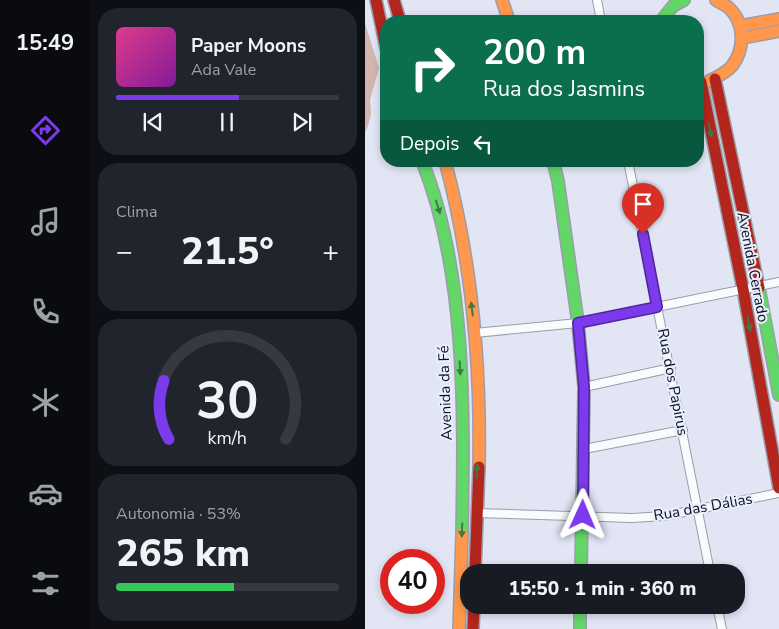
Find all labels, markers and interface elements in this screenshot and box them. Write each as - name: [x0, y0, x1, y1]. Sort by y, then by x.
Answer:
- text: 15:49: [16, 28, 74, 58]
- text: 200 m: [483, 29, 586, 76]
- text: Paper Moons: [191, 33, 306, 59]
- icon: right: [400, 35, 465, 100]
- text: Ada Vale: [191, 59, 256, 81]
- text: Rua dos Jasmins: [483, 74, 645, 104]
- icon: previous: [139, 108, 167, 136]
- icon: pause: [213, 108, 241, 136]
- icon: next: [288, 108, 316, 136]
- icon: directions: [28, 113, 63, 148]
- one-way arrow: [707, 122, 715, 138]
- icon: left: [469, 130, 497, 158]
- text: Depois: [400, 131, 459, 157]
- pin: [622, 183, 664, 234]
- icon: arrive: [629, 190, 657, 218]
- one-way arrow: [434, 200, 442, 215]
- text: Clima: [116, 201, 157, 223]
- icon: music: [28, 204, 63, 239]
- street label: Avenida Cerrado: [733, 210, 773, 324]
- text: 21.5°: [181, 226, 274, 277]
- text: −: [116, 233, 133, 271]
- text: +: [322, 233, 339, 271]
- icon: phone: [28, 294, 63, 329]
- one-way arrow: [468, 301, 476, 317]
- one-way arrow: [745, 316, 753, 332]
- street label: Rua dos Papirus: [653, 327, 693, 437]
- street label: Avenida da Fé: [433, 345, 457, 441]
- one-way arrow: [456, 360, 464, 376]
- text: 30: [196, 365, 259, 436]
- icon: climate: [28, 385, 63, 420]
- text: km/h: [208, 426, 247, 450]
- one-way arrow: [473, 463, 481, 479]
- icon: car: [28, 476, 63, 511]
- position arrow: [556, 488, 608, 540]
- street label: Rua das Dálias: [652, 488, 754, 526]
- text: Autonomia · 53%: [116, 503, 241, 525]
- one-way arrow: [457, 523, 465, 539]
- text: 265 km: [116, 528, 250, 579]
- speed limit sign: 40: [380, 549, 445, 614]
- icon: filters: [28, 566, 63, 601]
- text: 15:50 · 1 min · 360 m: [509, 576, 696, 602]

